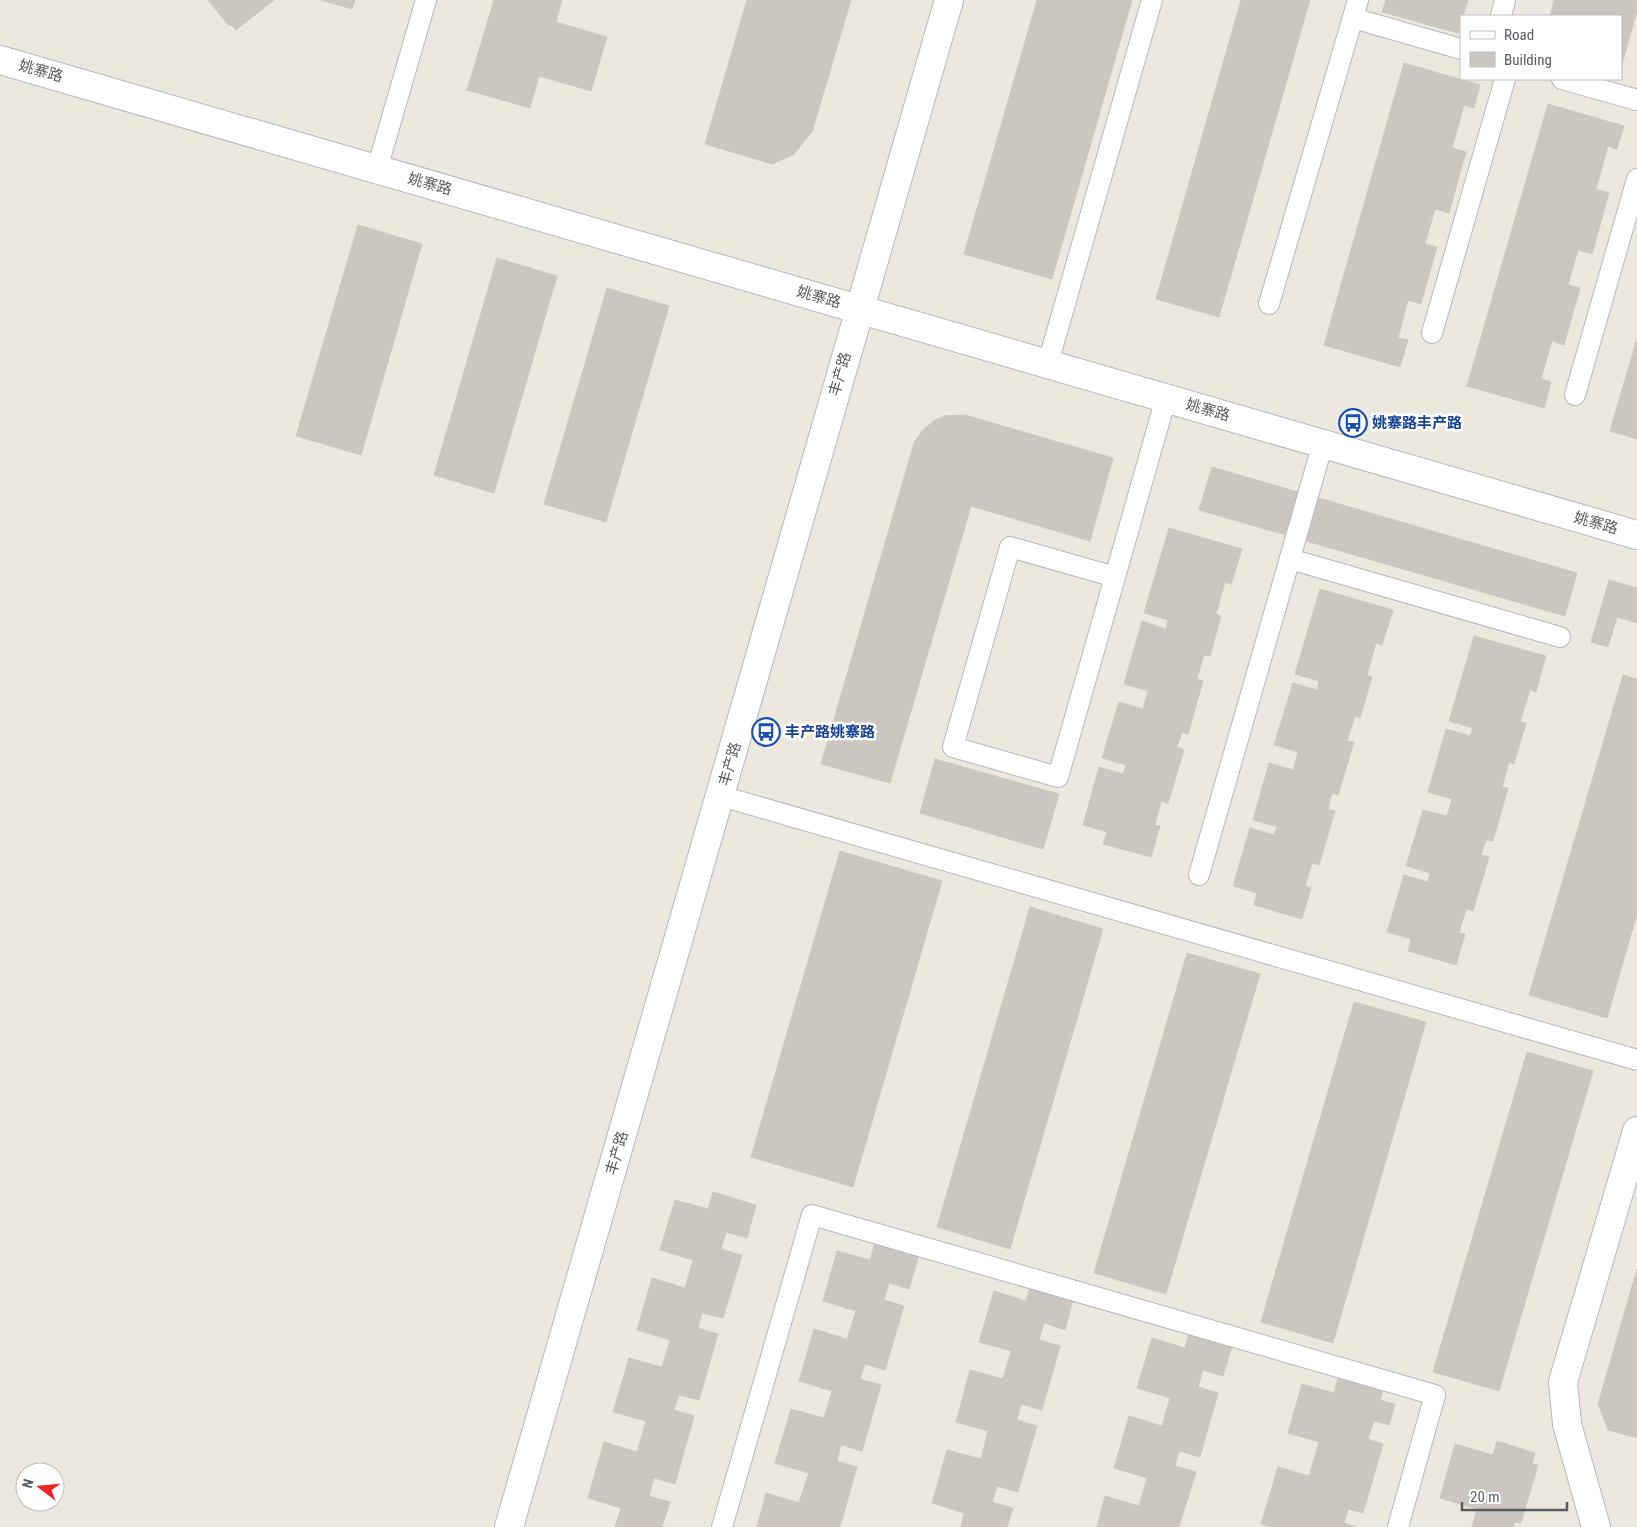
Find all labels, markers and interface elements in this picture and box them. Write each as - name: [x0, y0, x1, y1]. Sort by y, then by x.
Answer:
- legend: [1460, 15, 1622, 80]
- text: Road: [1504, 26, 1534, 44]
- text: Building: [1504, 51, 1552, 69]
- street label: 姚寨路: [17, 56, 65, 86]
- street label: 姚寨路: [406, 169, 454, 199]
- street label: 姚寨路: [795, 282, 843, 312]
- street label: 丰产路: [825, 350, 855, 398]
- street label: 姚寨路: [1184, 395, 1232, 425]
- bus stop icon: 姚寨路丰产路: [1338, 408, 1368, 438]
- place label: 姚寨路丰产路: [1372, 414, 1462, 432]
- street label: 姚寨路: [1572, 508, 1620, 538]
- bus stop icon: 丰产路姚寨路: [751, 717, 781, 747]
- place label: 丰产路姚寨路: [785, 723, 875, 741]
- street label: 丰产路: [715, 740, 745, 788]
- street label: 丰产路: [602, 1129, 632, 1177]
- north arrow: [15, 1462, 65, 1512]
- text: N: [19, 1477, 36, 1490]
- scale bar: [1462, 1480, 1567, 1512]
- text: 20 m: [1470, 1488, 1500, 1506]

